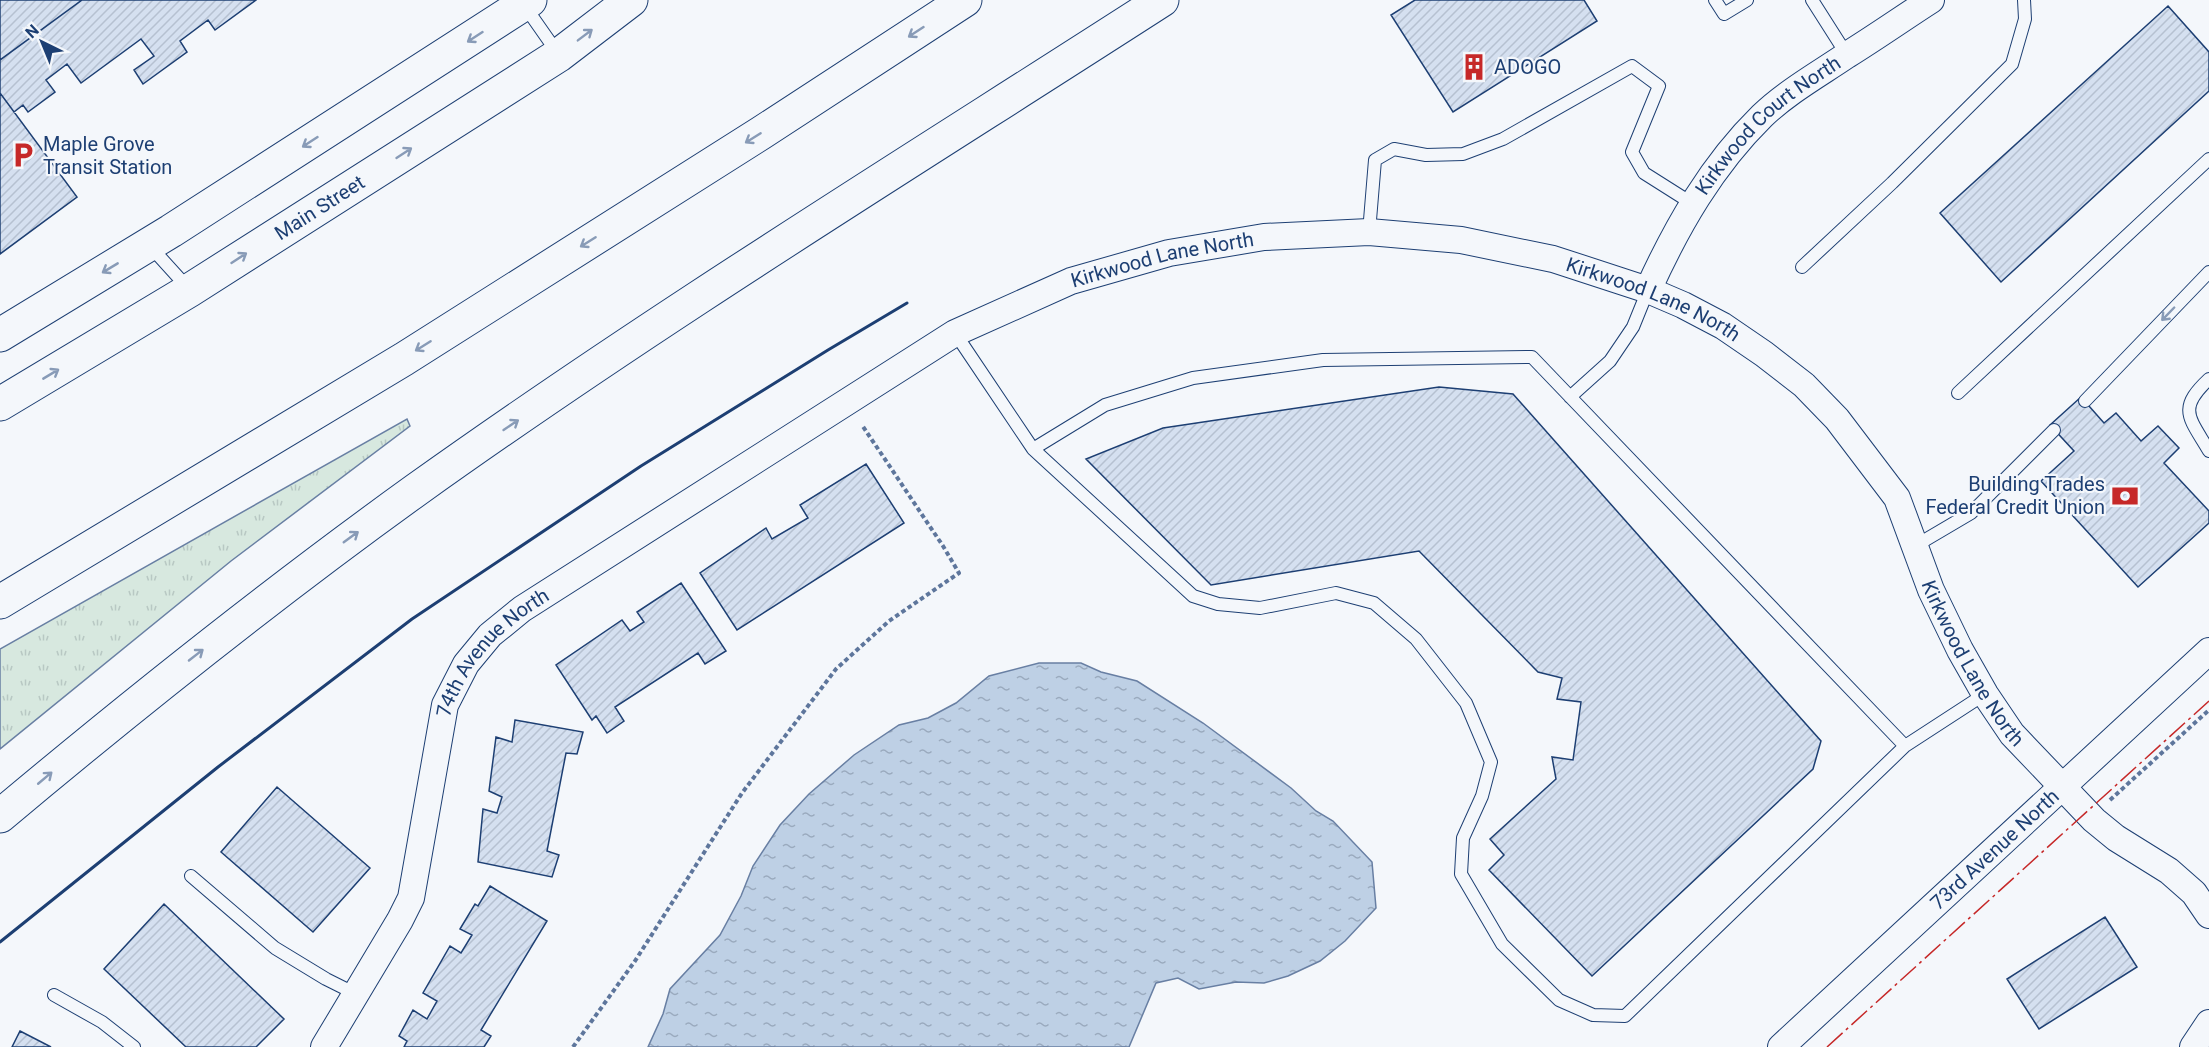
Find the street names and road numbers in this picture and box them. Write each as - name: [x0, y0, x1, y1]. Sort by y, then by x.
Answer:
- street label: Kirkwood Court North: [1690, 51, 1845, 199]
- street label: Main Street: [270, 170, 369, 245]
- street label: Kirkwood Lane North: [1068, 227, 1255, 292]
- street label: Kirkwood Lane North: [1563, 252, 1745, 346]
- street label: Kirkwood Lane North: [1916, 577, 2029, 751]
- street label: 74th Avenue North: [431, 583, 553, 718]
- street label: 73rd Avenue North: [1925, 784, 2064, 915]

